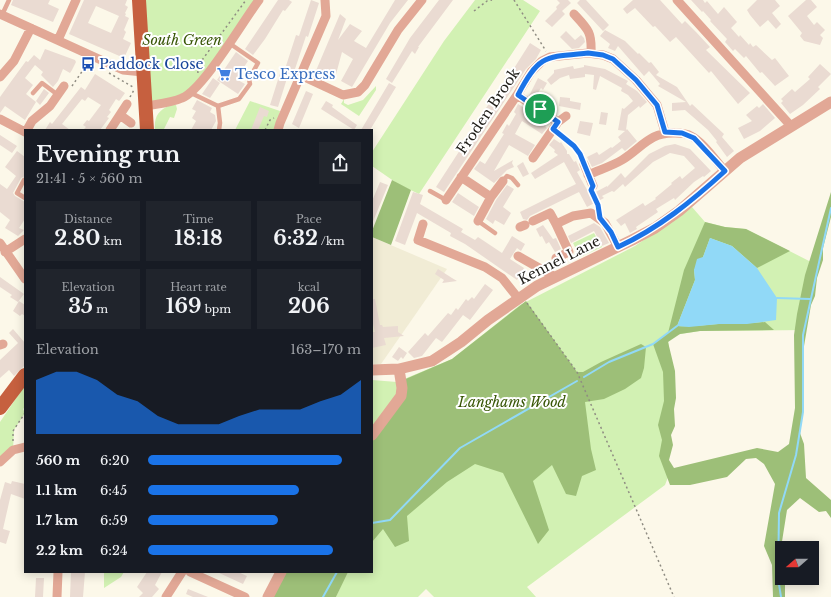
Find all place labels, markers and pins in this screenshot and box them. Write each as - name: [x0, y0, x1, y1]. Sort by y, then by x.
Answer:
- place label: Paddock Close: [99, 55, 204, 73]
- bus stop icon: Paddock Close: [80, 56, 96, 72]
- place label: Tesco Express: [235, 65, 335, 83]
- supermarket icon: Tesco Express: [216, 66, 232, 82]
- pin: [523, 92, 557, 126]

